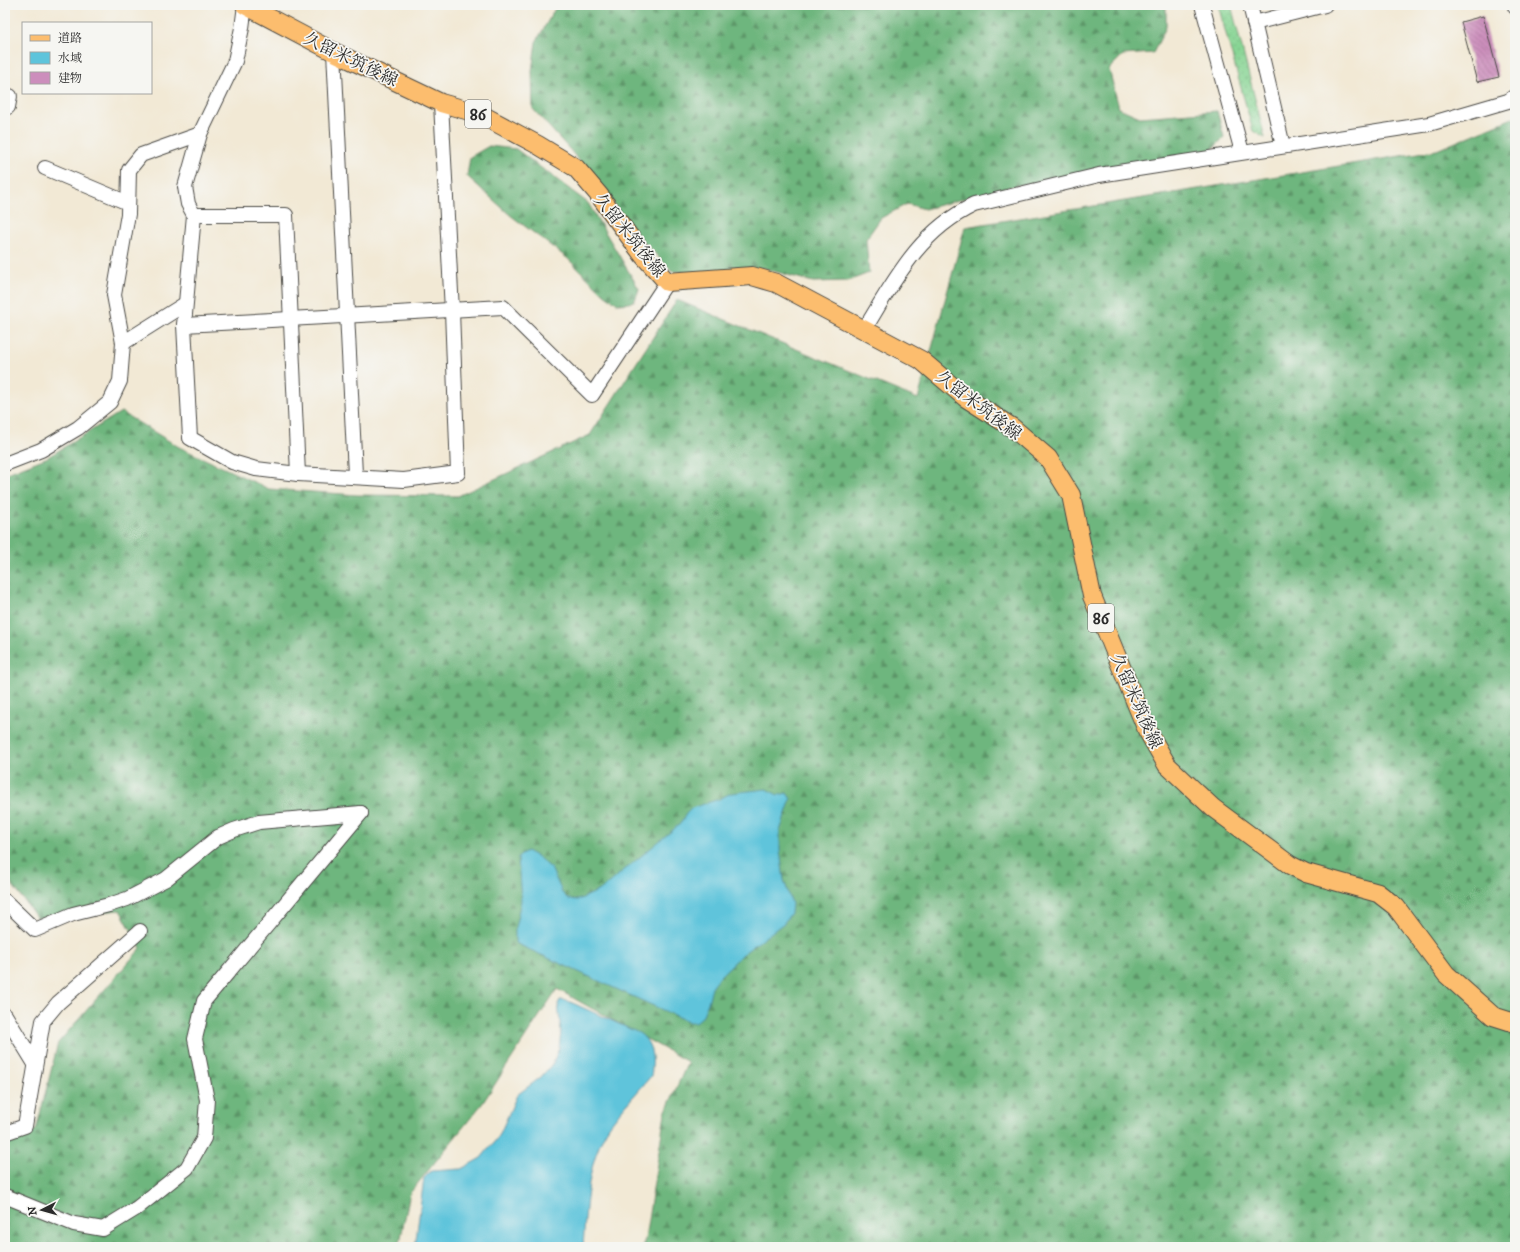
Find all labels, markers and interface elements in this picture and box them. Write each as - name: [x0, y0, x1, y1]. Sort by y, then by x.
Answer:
- legend: [22, 22, 152, 94]
- street label: 久留米筑後線: [300, 28, 401, 92]
- text: 道路: [58, 31, 82, 46]
- text: 水域: [58, 51, 82, 66]
- text: 建物: [58, 71, 82, 86]
- road number: 86: [465, 100, 491, 128]
- street label: 久留米筑後線: [589, 189, 670, 282]
- street label: 久留米筑後線: [931, 366, 1026, 445]
- road number: 86: [1088, 604, 1114, 632]
- street label: 久留米筑後線: [1105, 650, 1167, 752]
- north arrow: [22, 1190, 62, 1230]
- text: N: [26, 1206, 40, 1216]

